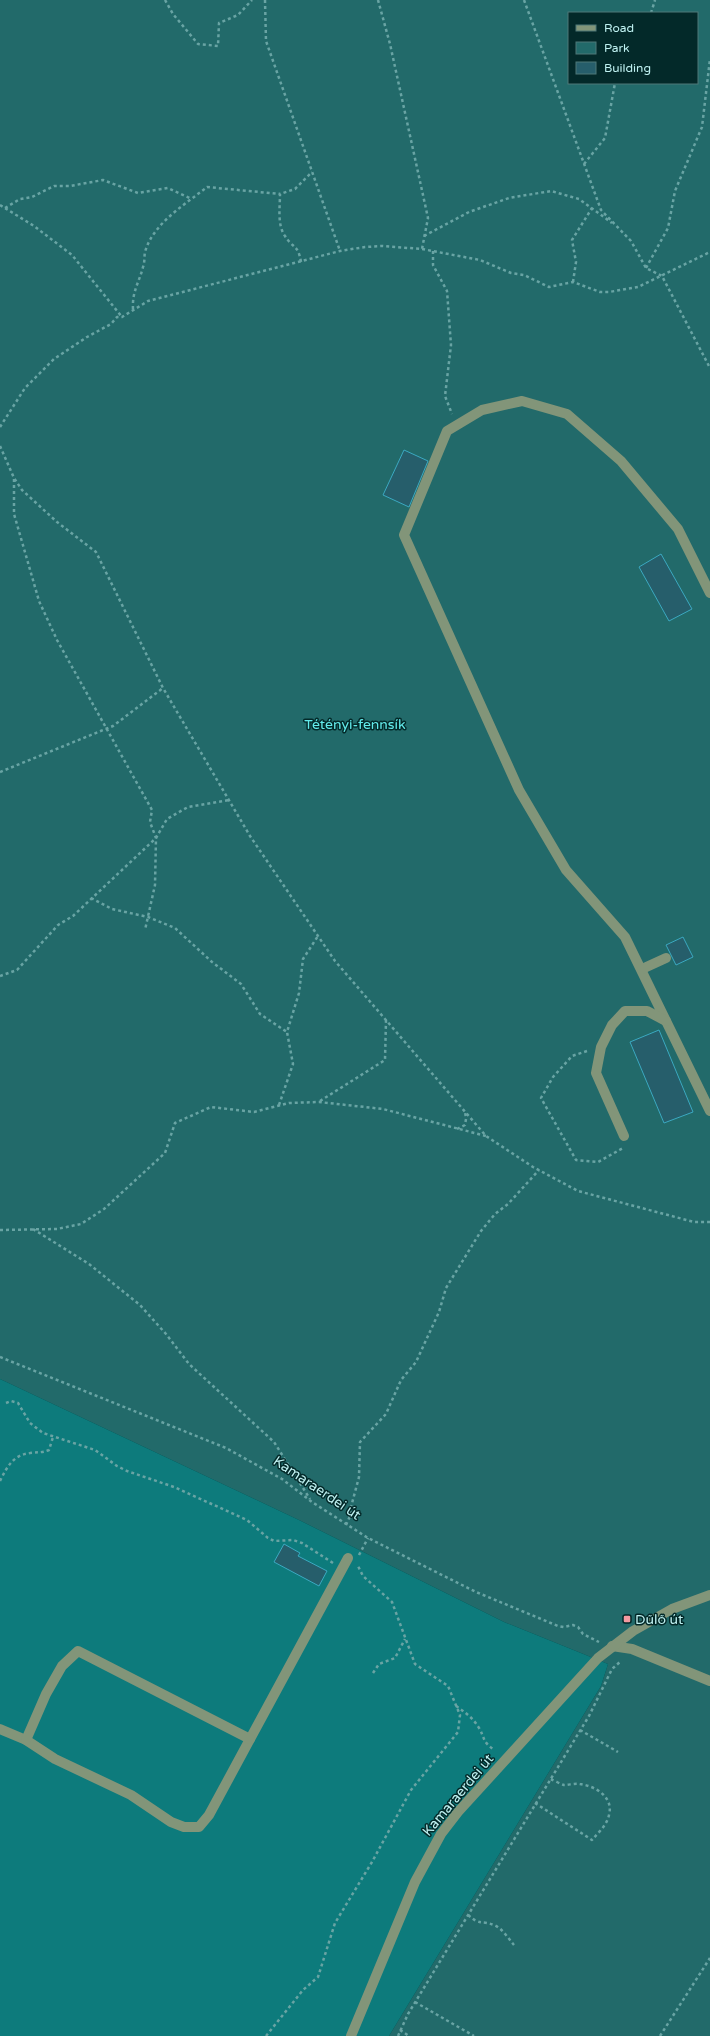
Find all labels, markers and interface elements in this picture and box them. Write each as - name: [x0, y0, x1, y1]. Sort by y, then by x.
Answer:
- legend: [568, 12, 698, 84]
- text: Road: [604, 21, 634, 35]
- text: Park: [604, 41, 630, 55]
- text: Building: [604, 61, 651, 75]
- park label: Tétényi-fennsík: [304, 716, 406, 733]
- street label: Kamaraerdei út: [270, 1452, 365, 1524]
- place label: Dűlő út: [635, 1611, 684, 1628]
- marker: Dűlő út: [622, 1614, 632, 1624]
- street label: Kamaraerdei út: [419, 1750, 498, 1840]

